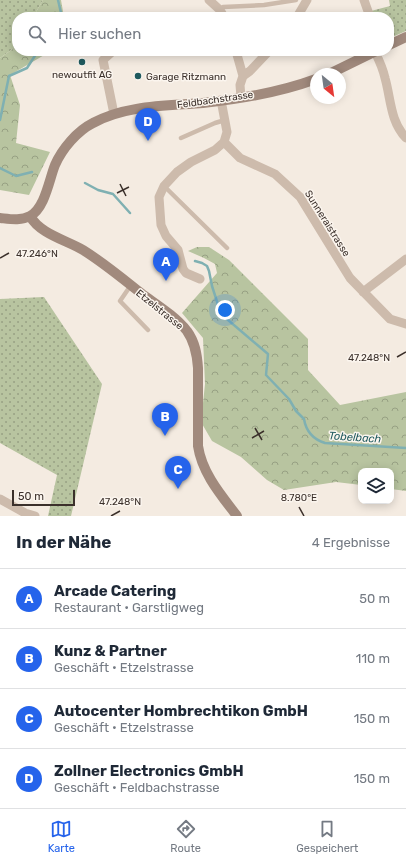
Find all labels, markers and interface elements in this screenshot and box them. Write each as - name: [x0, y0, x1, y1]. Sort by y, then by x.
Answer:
- search box: [12, 12, 394, 56]
- icon: search: [26, 23, 48, 45]
- text: Hier suchen: [58, 25, 141, 43]
- marker: newoutfit AG: [77, 57, 87, 67]
- north arrow: [310, 68, 346, 104]
- place label: newoutfit AG: [52, 69, 112, 81]
- marker: Garage Ritzmann: [133, 71, 143, 81]
- place label: Garage Ritzmann: [146, 71, 226, 83]
- street label: Feldbachstrasse: [176, 89, 254, 111]
- pin: D: [135, 108, 161, 141]
- street label: Sunneraistrasse: [302, 188, 352, 259]
- text: 47.246°N: [16, 248, 58, 260]
- pin: A: [153, 248, 179, 281]
- street label: Etzelstrasse: [133, 287, 186, 333]
- your location: [215, 300, 235, 320]
- text: 47.248°N: [348, 352, 390, 364]
- pin: B: [152, 403, 178, 436]
- water label: Tobelbach: [328, 429, 382, 446]
- pin: C: [165, 456, 191, 489]
- map controls: [358, 468, 394, 504]
- button: layers: [358, 468, 394, 504]
- scale bar: [12, 488, 75, 507]
- text: 50 m: [18, 490, 44, 503]
- text: 8.780°E: [281, 492, 317, 504]
- text: 47.248°N: [99, 496, 141, 508]
- text: In der Nähe: [16, 532, 111, 552]
- text: 4 Ergebnisse: [312, 535, 390, 550]
- text: Arcade Catering: [54, 582, 176, 600]
- text: A: [24, 591, 34, 606]
- text: 50 m: [359, 591, 390, 606]
- text: Restaurant · Garstligweg: [54, 600, 204, 615]
- text: Kunz & Partner: [54, 642, 167, 660]
- text: B: [24, 651, 34, 666]
- text: 110 m: [356, 651, 390, 666]
- text: Geschäft · Etzelstrasse: [54, 660, 194, 675]
- text: Autocenter Hombrechtikon GmbH: [54, 702, 308, 720]
- text: C: [24, 711, 34, 726]
- text: 150 m: [354, 711, 390, 726]
- text: Geschäft · Etzelstrasse: [54, 720, 194, 735]
- text: Zollner Electronics GmbH: [54, 762, 244, 780]
- text: D: [24, 771, 34, 786]
- text: 150 m: [354, 771, 390, 786]
- text: Geschäft · Feldbachstrasse: [54, 780, 220, 795]
- tab: Karte: [48, 818, 75, 855]
- tab: Route: [170, 818, 201, 855]
- tab: Gespeichert: [296, 818, 358, 855]

